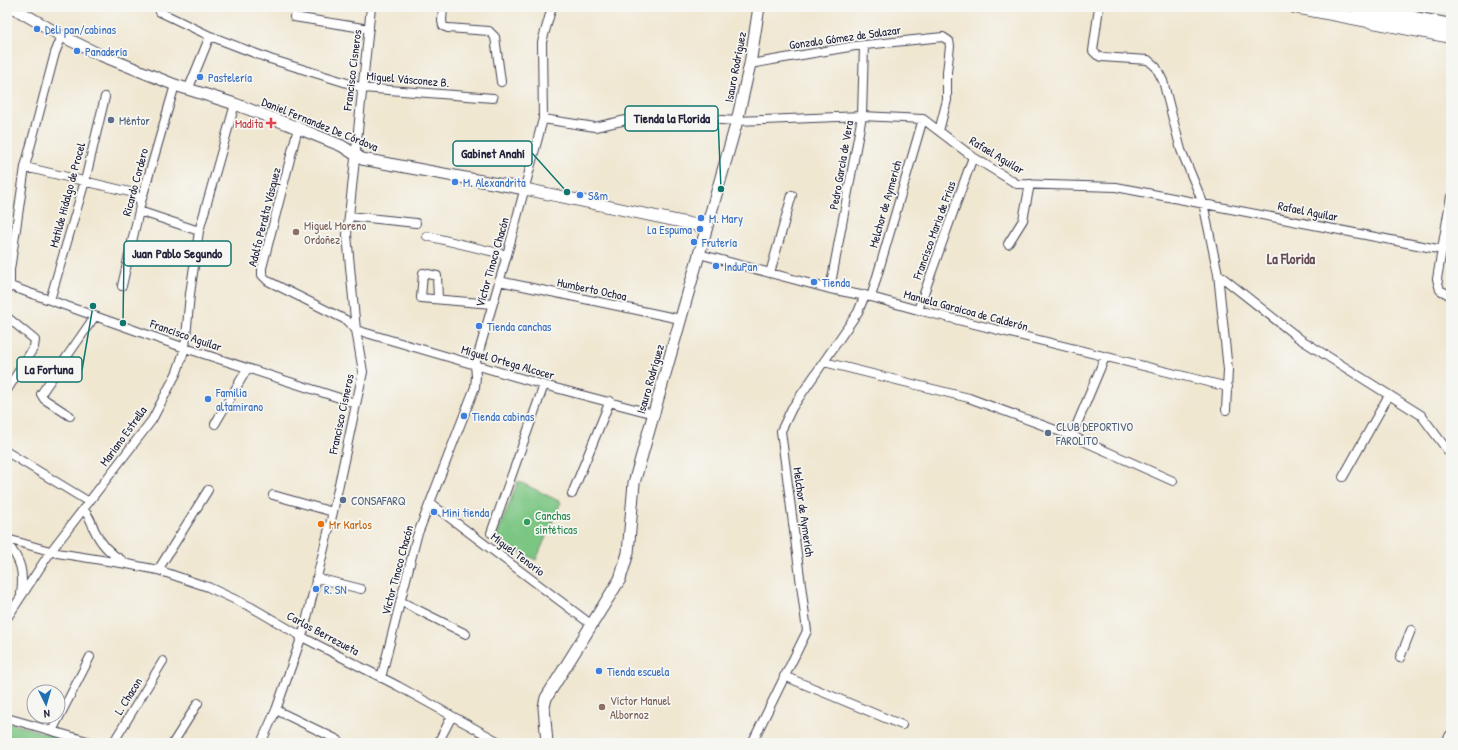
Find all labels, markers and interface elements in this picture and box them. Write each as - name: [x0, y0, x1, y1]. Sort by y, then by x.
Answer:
- place label: Deli pan/cabinas: [45, 21, 117, 38]
- street label: Gonzalo Gómez de Salazar: [788, 21, 902, 53]
- marker: Deli pan/cabinas: [32, 24, 42, 34]
- street label: Francisco Cisneros: [338, 28, 365, 113]
- street label: Isauro Rodríguez: [720, 30, 750, 104]
- place label: Panadería: [85, 43, 127, 60]
- marker: Panadería: [72, 46, 82, 56]
- street label: Miguel Vásconez B.: [366, 67, 450, 91]
- place label: Pastelería: [208, 69, 252, 86]
- marker: Pastelería: [195, 72, 205, 82]
- street label: Daniel Fernandez De Córdova: [259, 93, 381, 155]
- callout: Tienda la Florida: [625, 106, 718, 131]
- text: Tienda la Florida: [633, 109, 711, 127]
- place label: Méntor: [119, 112, 150, 129]
- marker: Méntor: [106, 115, 116, 125]
- place label: Madita: [235, 115, 263, 132]
- marker: Madita: [266, 118, 276, 128]
- street label: Pedro Garcia de Vera: [825, 119, 857, 211]
- street label: Rafael Aguilar: [966, 132, 1028, 178]
- street label: Matilde Hidalgo de Procel: [45, 140, 89, 249]
- callout: Gabinet Anahí: [453, 141, 532, 166]
- text: Gabinet Anahí: [461, 144, 525, 162]
- street label: Ricardo Cordero: [118, 146, 152, 218]
- street label: Melchor de Aymerich: [864, 158, 906, 250]
- street label: Adolfo Peralta Vásquez: [243, 166, 285, 268]
- place label: M. Alexandrita: [463, 174, 526, 191]
- marker: M. Alexandrita: [450, 177, 460, 187]
- street label: Francisco Maria de Frias: [908, 178, 960, 282]
- place label: S&m: [588, 187, 608, 204]
- marker: S&m: [575, 190, 585, 200]
- street label: Rafael Aguilar: [1276, 197, 1340, 225]
- place label: M. Mary: [709, 210, 743, 227]
- marker: M. Mary: [696, 213, 706, 223]
- street label: Víctor Tinoco Chacón: [471, 215, 513, 309]
- place label: Miguel Moreno Ordoñez: [304, 217, 366, 248]
- place label: La Espuma: [647, 221, 692, 238]
- marker: La Espuma: [695, 224, 705, 234]
- marker: Miguel Moreno Ordoñez: [291, 227, 301, 237]
- place label: Frutería: [701, 234, 737, 251]
- marker: Frutería: [689, 237, 699, 247]
- callout: Juan Pablo Segundo: [124, 241, 231, 266]
- text: Juan Pablo Segundo: [132, 244, 223, 263]
- district label: La Florida: [1267, 249, 1316, 268]
- place label: InduPan: [724, 258, 758, 275]
- marker: InduPan: [711, 261, 721, 271]
- street label: Humberto Ochoa: [556, 273, 629, 305]
- place label: Tienda: [822, 274, 850, 291]
- marker: Tienda: [809, 277, 819, 287]
- street label: Manuela Garaicoa de Calderón: [902, 285, 1030, 335]
- street label: Francisco Aguilar: [147, 314, 224, 355]
- place label: Tienda canchas: [487, 318, 552, 335]
- marker: Tienda canchas: [474, 321, 484, 331]
- street label: Miguel Ortega Alcocer: [459, 341, 557, 384]
- street label: Isauro Rodríguez: [632, 342, 668, 416]
- callout: La Fortuna: [17, 357, 82, 382]
- text: La Fortuna: [25, 360, 74, 378]
- street label: Francisco Cisneros: [324, 372, 358, 457]
- place label: Familia altamirano: [215, 384, 263, 415]
- marker: Familia altamirano: [203, 394, 213, 404]
- street label: Mariano Estrella: [95, 402, 151, 469]
- place label: Tienda cabinas: [472, 408, 535, 425]
- marker: Tienda cabinas: [459, 411, 469, 421]
- place label: CLUB DEPORTIVO FAROLITO: [1055, 418, 1134, 449]
- marker: CLUB DEPORTIVO FAROLITO: [1043, 428, 1053, 438]
- street label: Melchor de Aymerich: [789, 466, 819, 558]
- place label: CONSAFARQ: [351, 492, 406, 509]
- marker: CONSAFARQ: [338, 495, 348, 505]
- place label: Mini tienda: [442, 504, 489, 521]
- marker: Mini tienda: [429, 507, 439, 517]
- place label: Canchas sintéticas: [535, 507, 578, 538]
- place label: Mr Karlos: [329, 516, 372, 533]
- marker: Canchas sintéticas: [522, 517, 532, 527]
- marker: Mr Karlos: [316, 519, 326, 529]
- street label: Víctor Tinoco Chacón: [377, 523, 417, 617]
- street label: Miguel Tenorio: [488, 528, 549, 580]
- place label: R. SN: [324, 581, 347, 598]
- marker: R. SN: [311, 584, 321, 594]
- street label: Carlos Berrezueta: [284, 607, 362, 659]
- place label: Tienda escuela: [607, 663, 669, 680]
- marker: Tienda escuela: [594, 666, 604, 676]
- street label: L. Chacon: [110, 674, 146, 718]
- north arrow: [26, 684, 66, 724]
- place label: Víctor Manuel Albornoz: [610, 692, 671, 723]
- marker: Víctor Manuel Albornoz: [597, 702, 607, 712]
- text: N: [43, 707, 50, 721]

